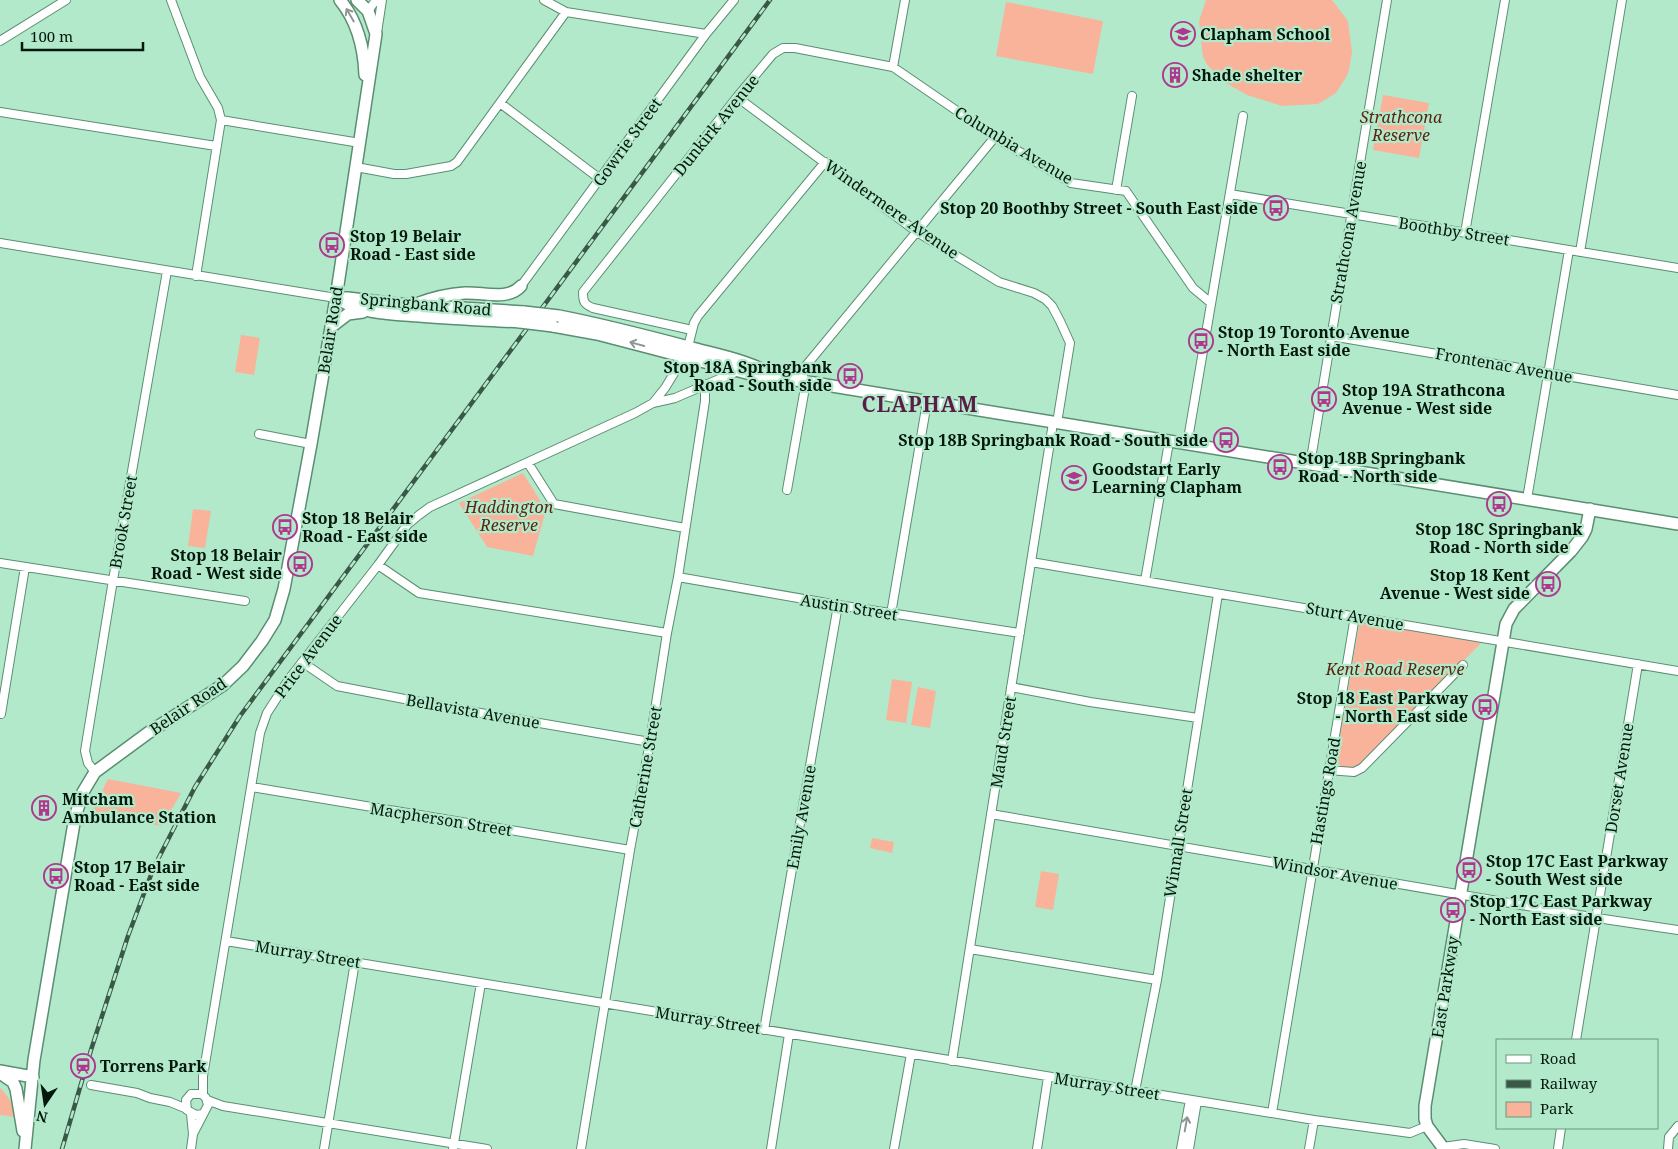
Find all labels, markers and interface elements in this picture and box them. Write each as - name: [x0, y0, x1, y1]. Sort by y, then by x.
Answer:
- one-way arrow: [344, 9, 354, 23]
- scale bar: [22, 20, 144, 52]
- school or university icon: Clapham School: [1170, 21, 1196, 47]
- place label: Clapham School: [1200, 23, 1330, 45]
- text: 100 m: [30, 26, 73, 46]
- building icon: Shade shelter: [1162, 62, 1188, 88]
- place label: Shade shelter: [1192, 64, 1303, 86]
- street label: Dunkirk Avenue: [668, 70, 764, 180]
- street label: Gowrie Street: [587, 93, 667, 191]
- street label: Columbia Avenue: [951, 101, 1077, 189]
- park label: Strathcona Reserve: [1360, 106, 1443, 146]
- street label: Windermere Avenue: [820, 154, 964, 264]
- street label: Strathcona Avenue: [1325, 159, 1371, 305]
- bus stop icon: Stop 20 Boothby Street - South East side: [1263, 195, 1289, 221]
- place label: Stop 20 Boothby Street - South East side: [940, 197, 1258, 219]
- street label: Boothby Street: [1397, 211, 1511, 251]
- place label: Stop 19 Belair Road - East side: [350, 225, 476, 265]
- bus stop icon: Stop 19 Belair Road - East side: [319, 232, 345, 258]
- street label: Belair Road: [312, 284, 348, 375]
- street label: Springbank Road: [360, 287, 493, 321]
- place label: Stop 19 Toronto Avenue - North East side: [1218, 321, 1410, 361]
- bus stop icon: Stop 19 Toronto Avenue - North East side: [1188, 328, 1214, 354]
- one-way arrow: [630, 338, 646, 348]
- street label: Frontenac Avenue: [1434, 342, 1574, 388]
- place label: Stop 18A Springbank Road - South side: [664, 356, 833, 396]
- bus stop icon: Stop 18A Springbank Road - South side: [837, 363, 863, 389]
- place label: Stop 19A Strathcona Avenue - West side: [1342, 379, 1506, 419]
- bus stop icon: Stop 19A Strathcona Avenue - West side: [1311, 386, 1337, 412]
- district label: CLAPHAM: [862, 390, 979, 418]
- bus stop icon: Stop 18B Springbank Road - South side: [1213, 427, 1239, 453]
- place label: Stop 18B Springbank Road - South side: [898, 429, 1208, 451]
- place label: Stop 18B Springbank Road - North side: [1298, 447, 1466, 487]
- bus stop icon: Stop 18B Springbank Road - North side: [1267, 454, 1293, 480]
- place label: Goodstart Early Learning Clapham: [1092, 458, 1242, 498]
- school or university icon: Goodstart Early Learning Clapham: [1061, 465, 1087, 491]
- street label: Brook Street: [104, 473, 142, 570]
- bus stop icon: Stop 18C Springbank Road - North side: [1486, 491, 1512, 517]
- park label: Haddington Reserve: [464, 496, 554, 536]
- place label: Stop 18 Belair Road - East side: [302, 507, 428, 547]
- bus stop icon: Stop 18 Belair Road - East side: [272, 514, 298, 540]
- place label: Stop 18C Springbank Road - North side: [1415, 518, 1583, 558]
- place label: Stop 18 Belair Road - West side: [151, 544, 283, 584]
- bus stop icon: Stop 18 Belair Road - West side: [287, 551, 313, 577]
- place label: Stop 18 Kent Avenue - West side: [1380, 564, 1531, 604]
- bus stop icon: Stop 18 Kent Avenue - West side: [1535, 571, 1561, 597]
- street label: Austin Street: [799, 588, 900, 626]
- street label: Sturt Avenue: [1304, 597, 1406, 635]
- street label: Price Avenue: [269, 609, 347, 703]
- park label: Kent Road Reserve: [1325, 658, 1464, 680]
- street label: Belair Road: [145, 672, 231, 740]
- place label: Stop 18 East Parkway - North East side: [1297, 687, 1469, 727]
- street label: Bellavista Avenue: [404, 688, 542, 734]
- street label: Maud Street: [985, 694, 1021, 790]
- bus stop icon: Stop 18 East Parkway - North East side: [1472, 694, 1498, 720]
- street label: Catherine Street: [623, 704, 667, 830]
- street label: Dorset Avenue: [1599, 721, 1639, 835]
- street label: Hastings Road: [1305, 735, 1345, 846]
- street label: Emily Avenue: [781, 763, 821, 871]
- street label: Winnall Street: [1159, 786, 1198, 899]
- place label: Mitcham Ambulance Station: [62, 788, 217, 828]
- building icon: Mitcham Ambulance Station: [31, 795, 57, 821]
- street label: Macpherson Street: [368, 797, 514, 841]
- place label: Stop 17C East Parkway - South West side: [1486, 850, 1669, 890]
- street label: Windsor Avenue: [1270, 851, 1400, 895]
- place label: Stop 17 Belair Road - East side: [74, 856, 200, 896]
- bus stop icon: Stop 17C East Parkway - South West side: [1456, 857, 1482, 883]
- bus stop icon: Stop 17 Belair Road - East side: [43, 863, 69, 889]
- place label: Stop 17C East Parkway - North East side: [1470, 890, 1653, 930]
- bus stop icon: Stop 17C East Parkway - North East side: [1440, 897, 1466, 923]
- street label: East Parkway: [1426, 933, 1464, 1040]
- street label: Murray Street: [254, 935, 363, 973]
- street label: Murray Street: [654, 1001, 763, 1039]
- legend: [1496, 1039, 1658, 1129]
- text: Road: [1540, 1048, 1576, 1068]
- station icon: Torrens Park: [70, 1053, 96, 1079]
- place label: Torrens Park: [100, 1055, 207, 1077]
- street label: Murray Street: [1053, 1067, 1162, 1105]
- text: Railway: [1540, 1073, 1598, 1093]
- north arrow: [20, 1079, 70, 1129]
- text: Park: [1540, 1098, 1574, 1118]
- text: N: [34, 1107, 49, 1128]
- one-way arrow: [1181, 1117, 1191, 1133]

